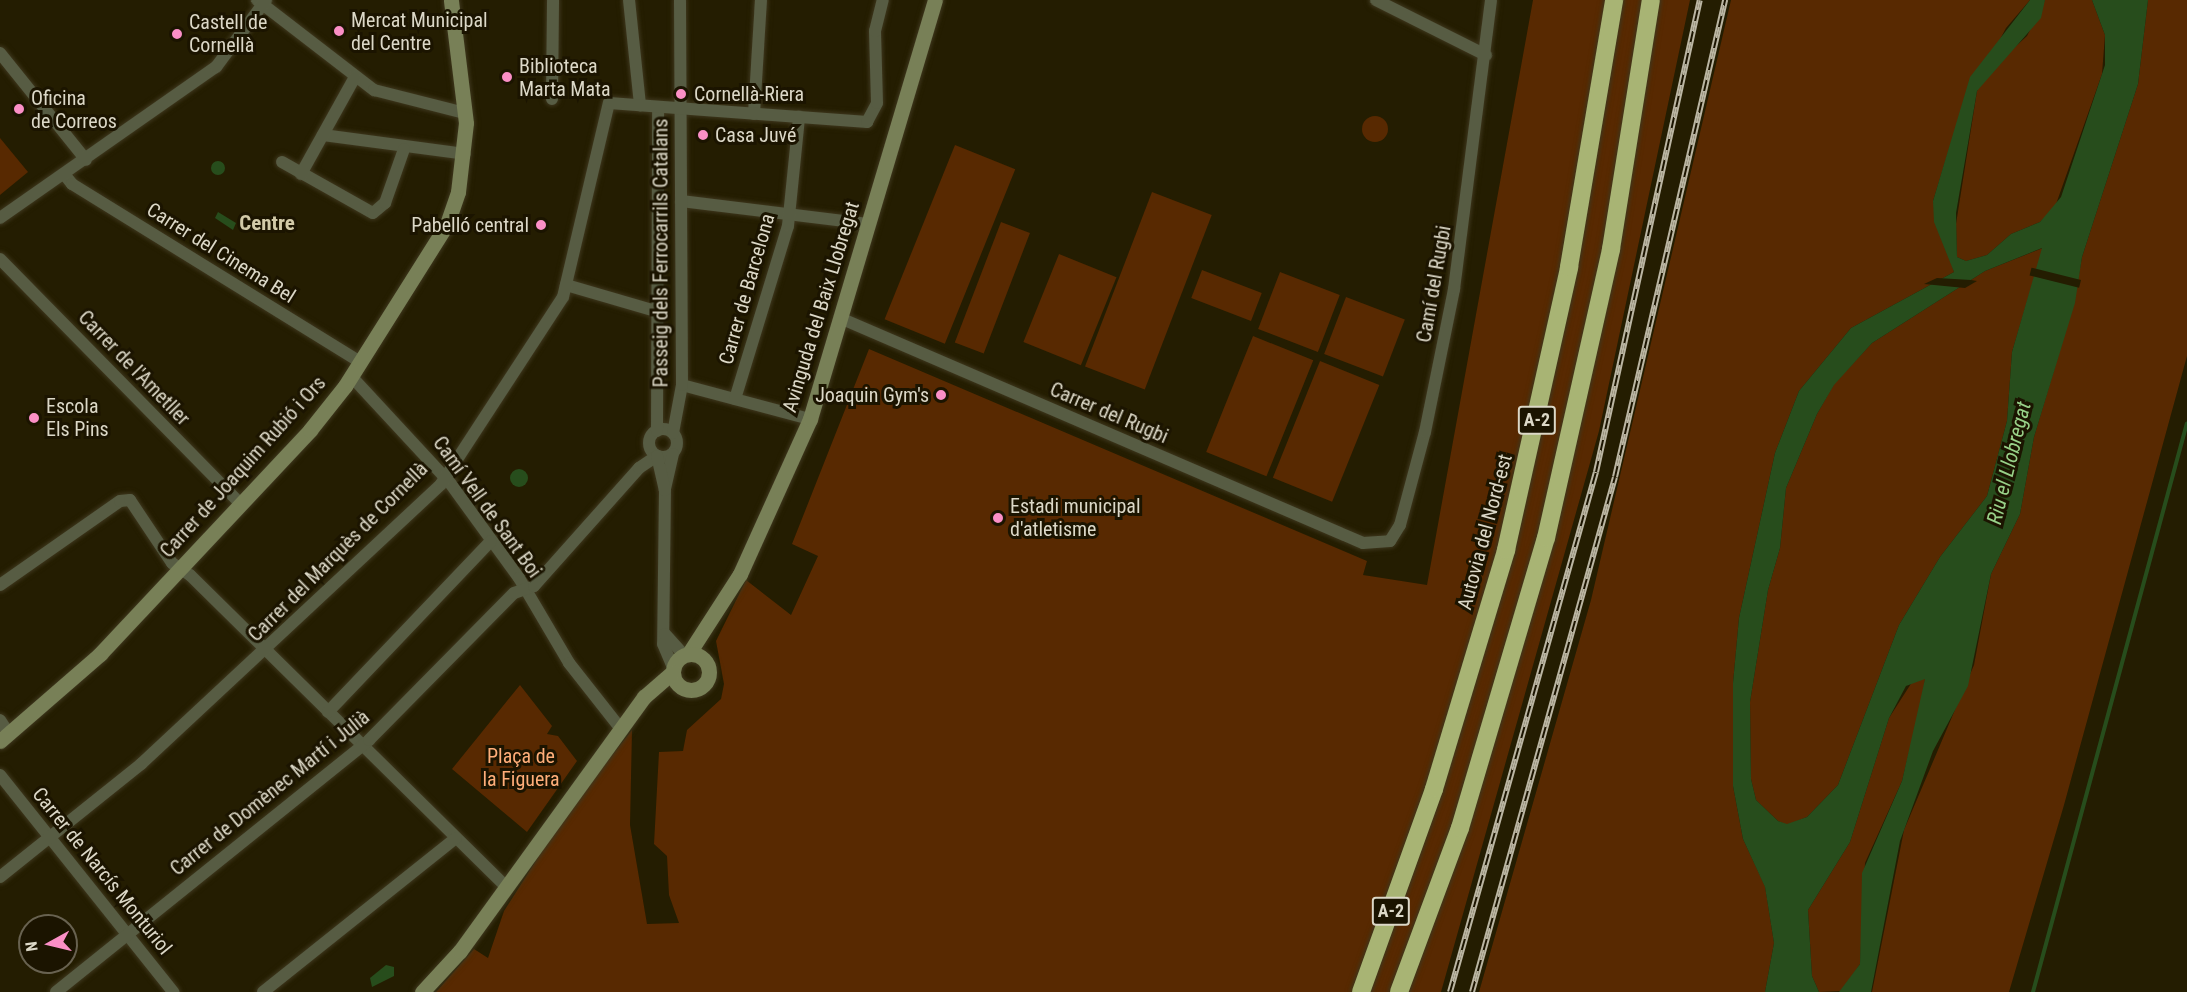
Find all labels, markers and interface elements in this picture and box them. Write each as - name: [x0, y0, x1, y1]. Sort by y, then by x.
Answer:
- place label: Mercat Municipal del Centre: [351, 8, 488, 55]
- place label: Castell de Cornellà: [189, 11, 267, 58]
- marker: Mercat Municipal del Centre: [332, 24, 346, 38]
- marker: Castell de Cornellà: [170, 27, 184, 41]
- place label: Biblioteca Marta Mata: [519, 54, 611, 101]
- marker: Biblioteca Marta Mata: [500, 70, 514, 84]
- place label: Cornellà-Riera: [694, 82, 804, 106]
- marker: Cornellà-Riera: [672, 85, 690, 103]
- place label: Oficina de Correos: [31, 86, 117, 133]
- marker: Oficina de Correos: [12, 102, 26, 116]
- street label: Passeig dels Ferrocarrils Catalans: [649, 119, 673, 387]
- place label: Casa Juvé: [715, 123, 796, 147]
- marker: Casa Juvé: [696, 128, 710, 142]
- street label: Carrer del Cinema Bel: [142, 198, 300, 308]
- street label: Avinguda del Baix Llobregat: [777, 199, 865, 415]
- district label: Centre: [239, 210, 295, 236]
- street label: Carrer de Barcelona: [714, 211, 780, 367]
- place label: Pabelló central: [411, 213, 529, 237]
- marker: Pabelló central: [534, 218, 548, 232]
- street label: Camí del Rugbi: [1412, 224, 1456, 344]
- street label: Carrer de l'Ametller: [73, 306, 195, 430]
- street label: Carrer de Joaquim Rubió i Ors: [155, 371, 331, 563]
- street label: Carrer del Rugbi: [1046, 377, 1172, 449]
- place label: Joaquin Gym's: [815, 383, 929, 407]
- marker: Joaquin Gym's: [934, 388, 948, 402]
- place label: Escola Els Pins: [46, 394, 109, 441]
- water label: Riu el Llobregat: [1982, 399, 2036, 527]
- road number: A-2: [1518, 405, 1556, 435]
- marker: Escola Els Pins: [27, 411, 41, 425]
- street label: Camí Vell de Sant Boi: [428, 432, 546, 582]
- street label: Autovia del Nord-est: [1453, 452, 1517, 612]
- street label: Carrer del Marquès de Cornellà: [243, 457, 433, 647]
- place label: Estadi municipal d'atletisme: [1010, 494, 1141, 541]
- marker: Estadi municipal d'atletisme: [991, 511, 1005, 525]
- street label: Carrer de Domènec Martí i Julià: [166, 705, 374, 881]
- park label: Plaça de la Figuera: [482, 744, 560, 791]
- street label: Carrer de Narcís Monturiol: [27, 783, 177, 959]
- road number: A-2: [1372, 896, 1410, 926]
- north arrow: [18, 914, 78, 974]

